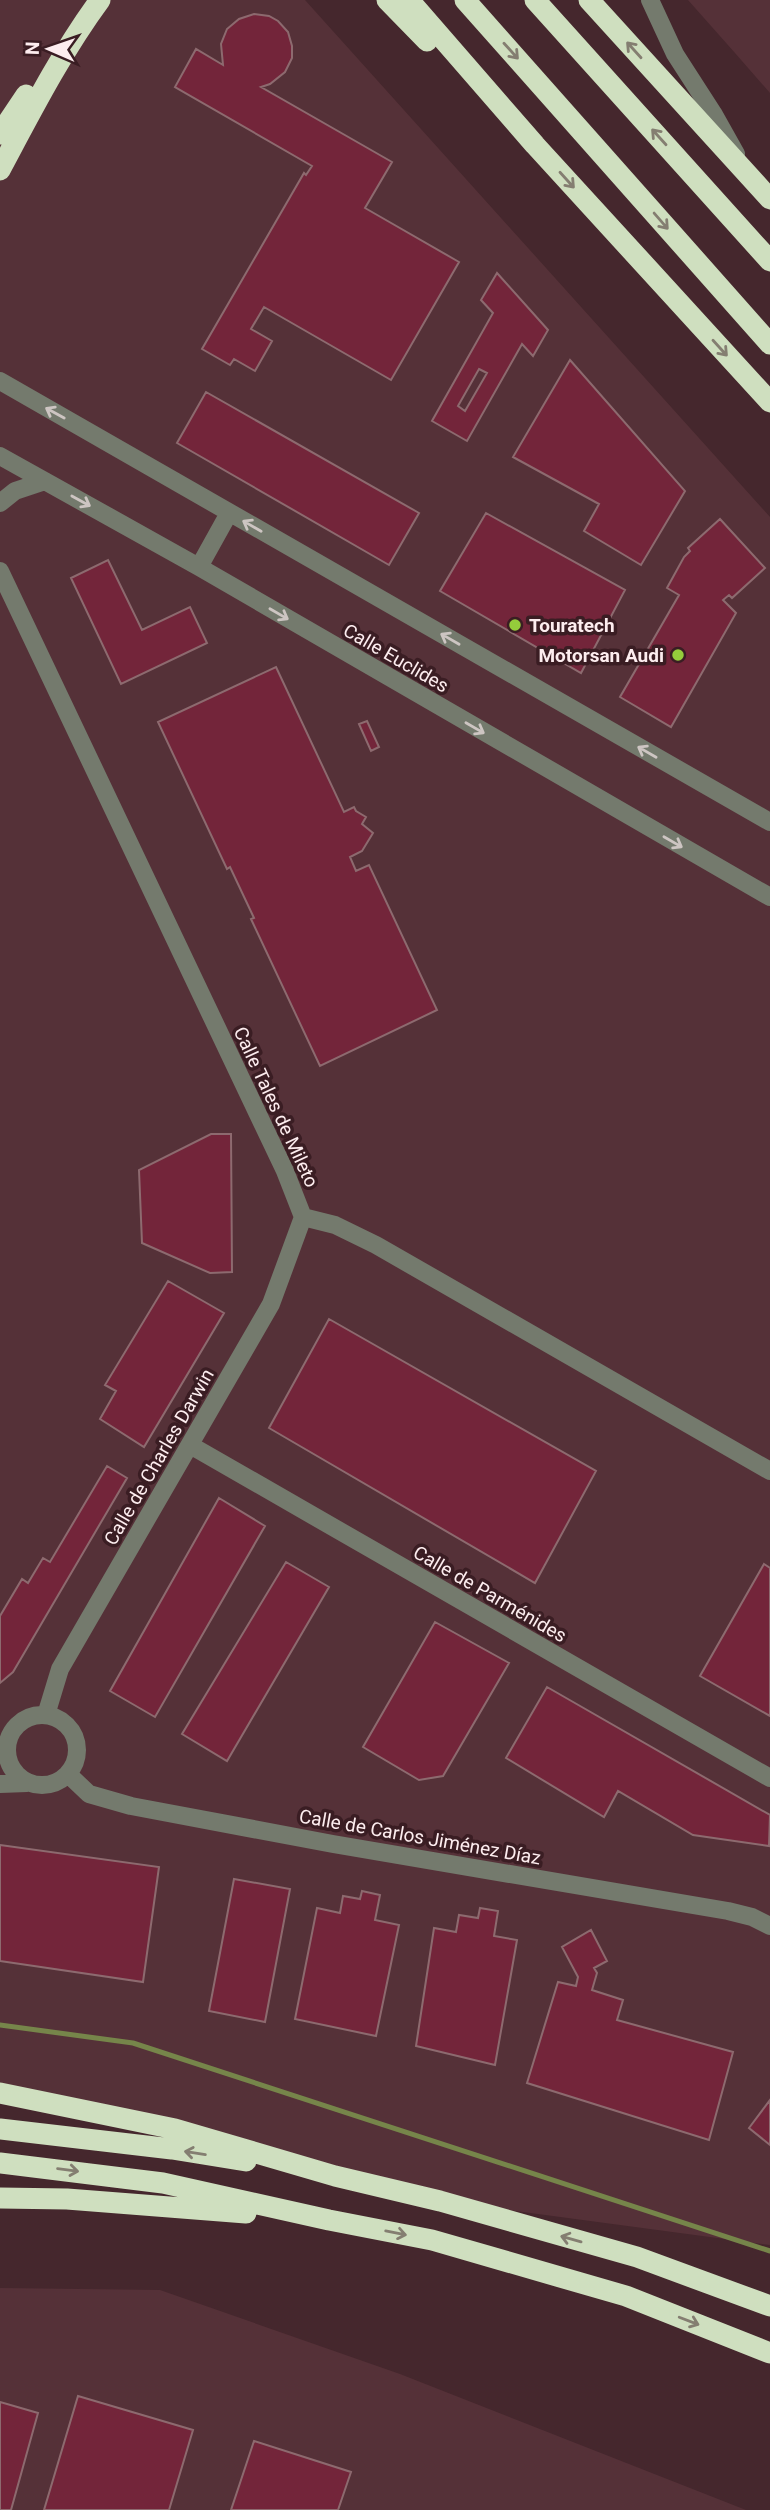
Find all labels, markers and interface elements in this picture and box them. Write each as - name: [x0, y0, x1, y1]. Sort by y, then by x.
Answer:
- north arrow: [14, 14, 84, 84]
- text: N: [21, 41, 44, 56]
- one-way arrow: [626, 41, 642, 59]
- one-way arrow: [503, 42, 519, 60]
- one-way arrow: [651, 128, 667, 146]
- one-way arrow: [559, 171, 575, 189]
- one-way arrow: [653, 212, 669, 230]
- one-way arrow: [712, 339, 729, 356]
- one-way arrow: [45, 406, 65, 420]
- one-way arrow: [70, 494, 90, 508]
- one-way arrow: [242, 519, 263, 532]
- one-way arrow: [268, 607, 288, 621]
- place label: Touratech: [529, 614, 615, 637]
- marker: Touratech: [507, 617, 523, 633]
- street label: Calle Euclides: [339, 619, 453, 697]
- one-way arrow: [440, 632, 460, 646]
- place label: Motorsan Audi: [538, 644, 664, 667]
- marker: Motorsan Audi: [670, 647, 686, 663]
- one-way arrow: [465, 721, 485, 735]
- one-way arrow: [637, 745, 658, 758]
- one-way arrow: [662, 835, 682, 849]
- street label: Calle Tales de Mileto: [229, 1023, 323, 1191]
- street label: Calle de Charles Darwin: [99, 1365, 219, 1549]
- street label: Calle de Parménides: [409, 1541, 571, 1647]
- street label: Calle de Carlos Jiménez Díaz: [297, 1804, 543, 1870]
- one-way arrow: [184, 2146, 207, 2159]
- one-way arrow: [56, 2163, 79, 2176]
- one-way arrow: [384, 2227, 407, 2240]
- one-way arrow: [560, 2231, 582, 2244]
- one-way arrow: [678, 2316, 700, 2329]

